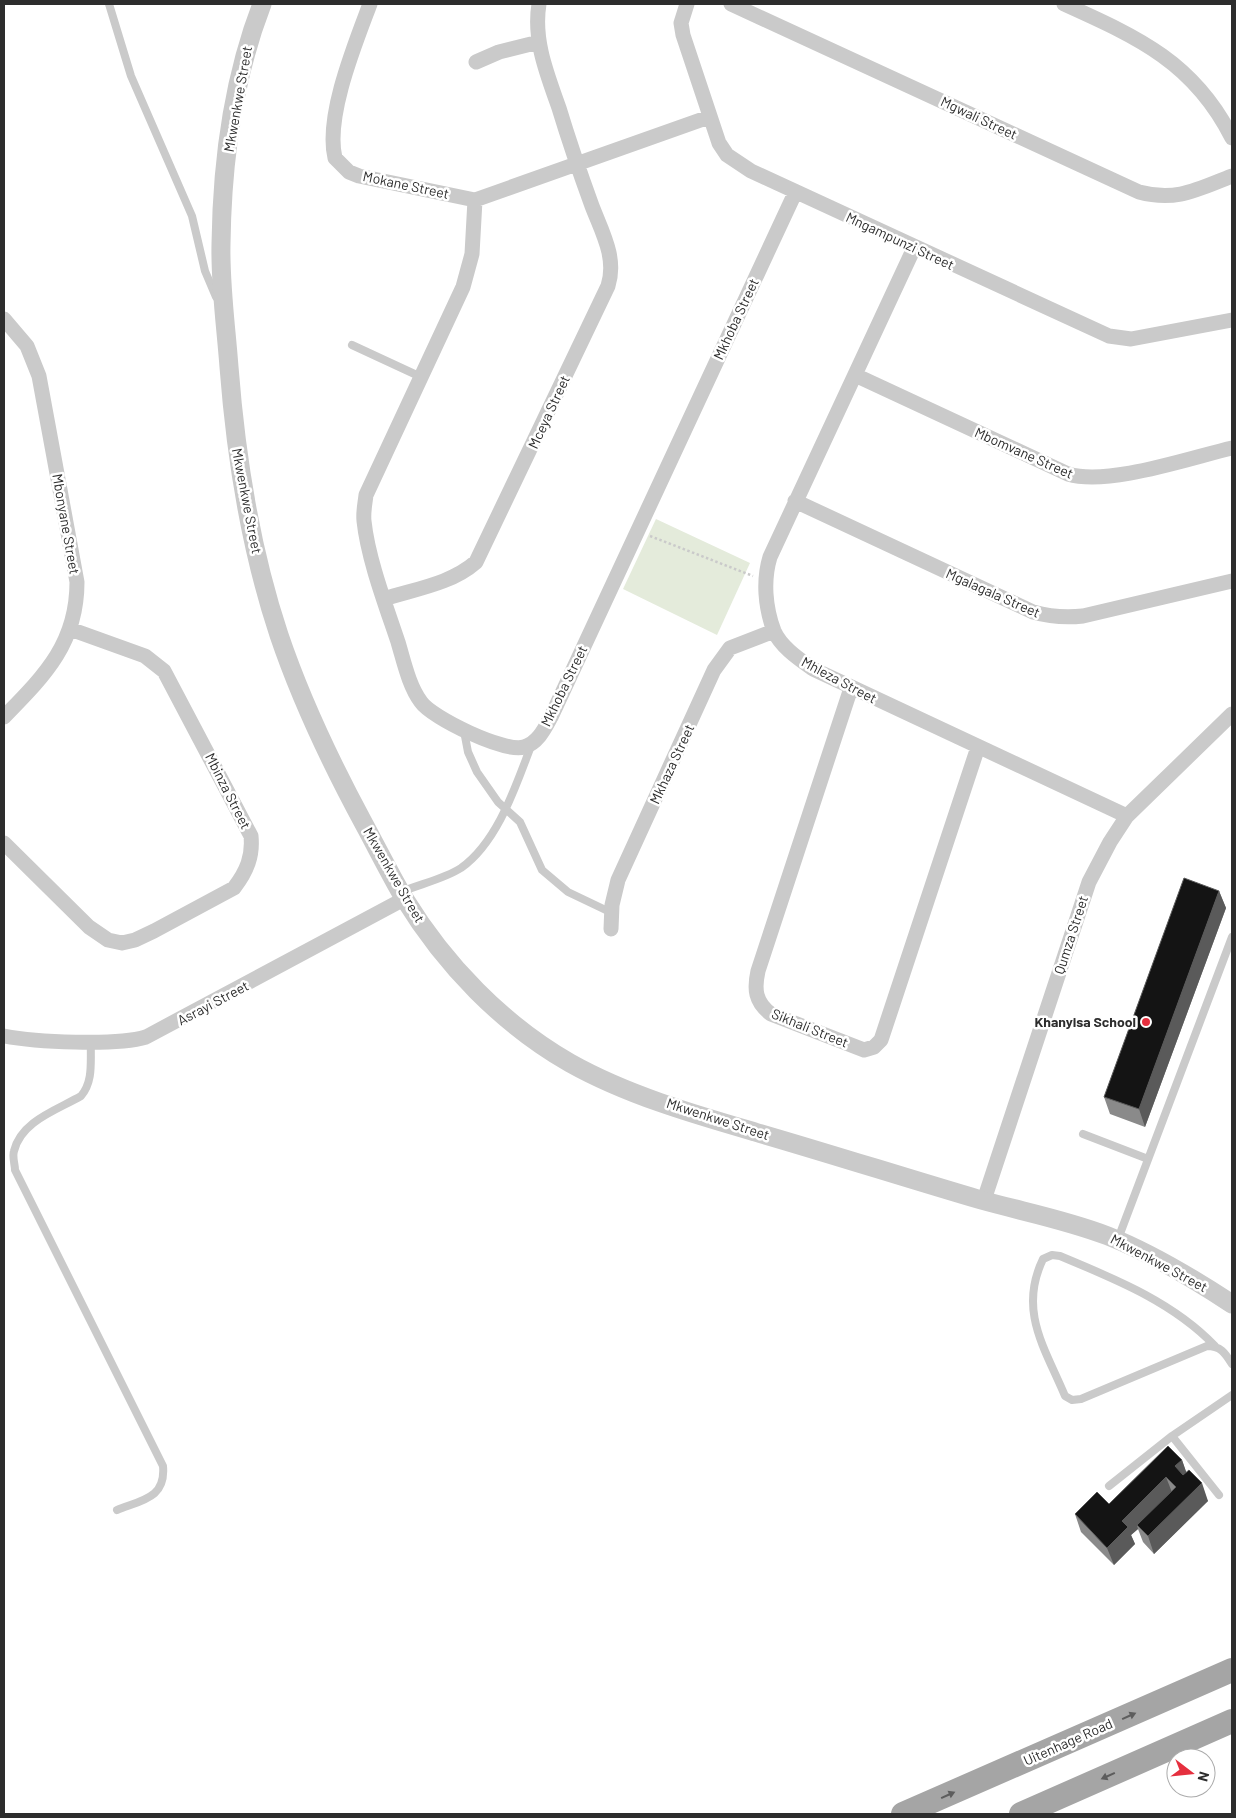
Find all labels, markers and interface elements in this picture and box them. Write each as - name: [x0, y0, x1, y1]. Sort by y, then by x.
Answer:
- street label: Mkwenkwe Street: [220, 45, 255, 153]
- street label: Mgwali Street: [938, 92, 1020, 143]
- street label: Mokane Street: [361, 167, 451, 202]
- street label: Mngampunzi Street: [843, 208, 957, 273]
- street label: Mkhoba Street: [709, 275, 762, 362]
- street label: Mceya Street: [524, 372, 573, 451]
- street label: Mbomvane Street: [972, 423, 1076, 482]
- street label: Mkwenkwe Street: [229, 447, 266, 555]
- street label: Mbonyane Street: [49, 472, 84, 576]
- street label: Mgalagala Street: [944, 564, 1043, 621]
- street label: Mkhoba Street: [537, 643, 590, 729]
- street label: Mhleza Street: [799, 653, 880, 706]
- street label: Mkhaza Street: [646, 721, 697, 806]
- street label: Mbinza Street: [202, 750, 255, 832]
- street label: Mkwenkwe Street: [360, 824, 429, 925]
- street label: Qumza Street: [1050, 893, 1091, 976]
- street label: Asrayi Street: [174, 977, 251, 1028]
- street label: Sikhali Street: [769, 1004, 851, 1051]
- place label: Khanyisa School: [1035, 1013, 1136, 1030]
- marker: Khanyisa School: [1140, 1016, 1152, 1028]
- street label: Mkwenkwe Street: [665, 1094, 772, 1143]
- street label: Mkwenkwe Street: [1108, 1230, 1211, 1295]
- one-way arrow: [1122, 1711, 1136, 1719]
- street label: Uitenhage Road: [1021, 1714, 1115, 1769]
- north arrow: [1166, 1748, 1216, 1798]
- text: N: [1195, 1770, 1213, 1784]
- one-way arrow: [1101, 1773, 1115, 1781]
- one-way arrow: [941, 1790, 955, 1798]

